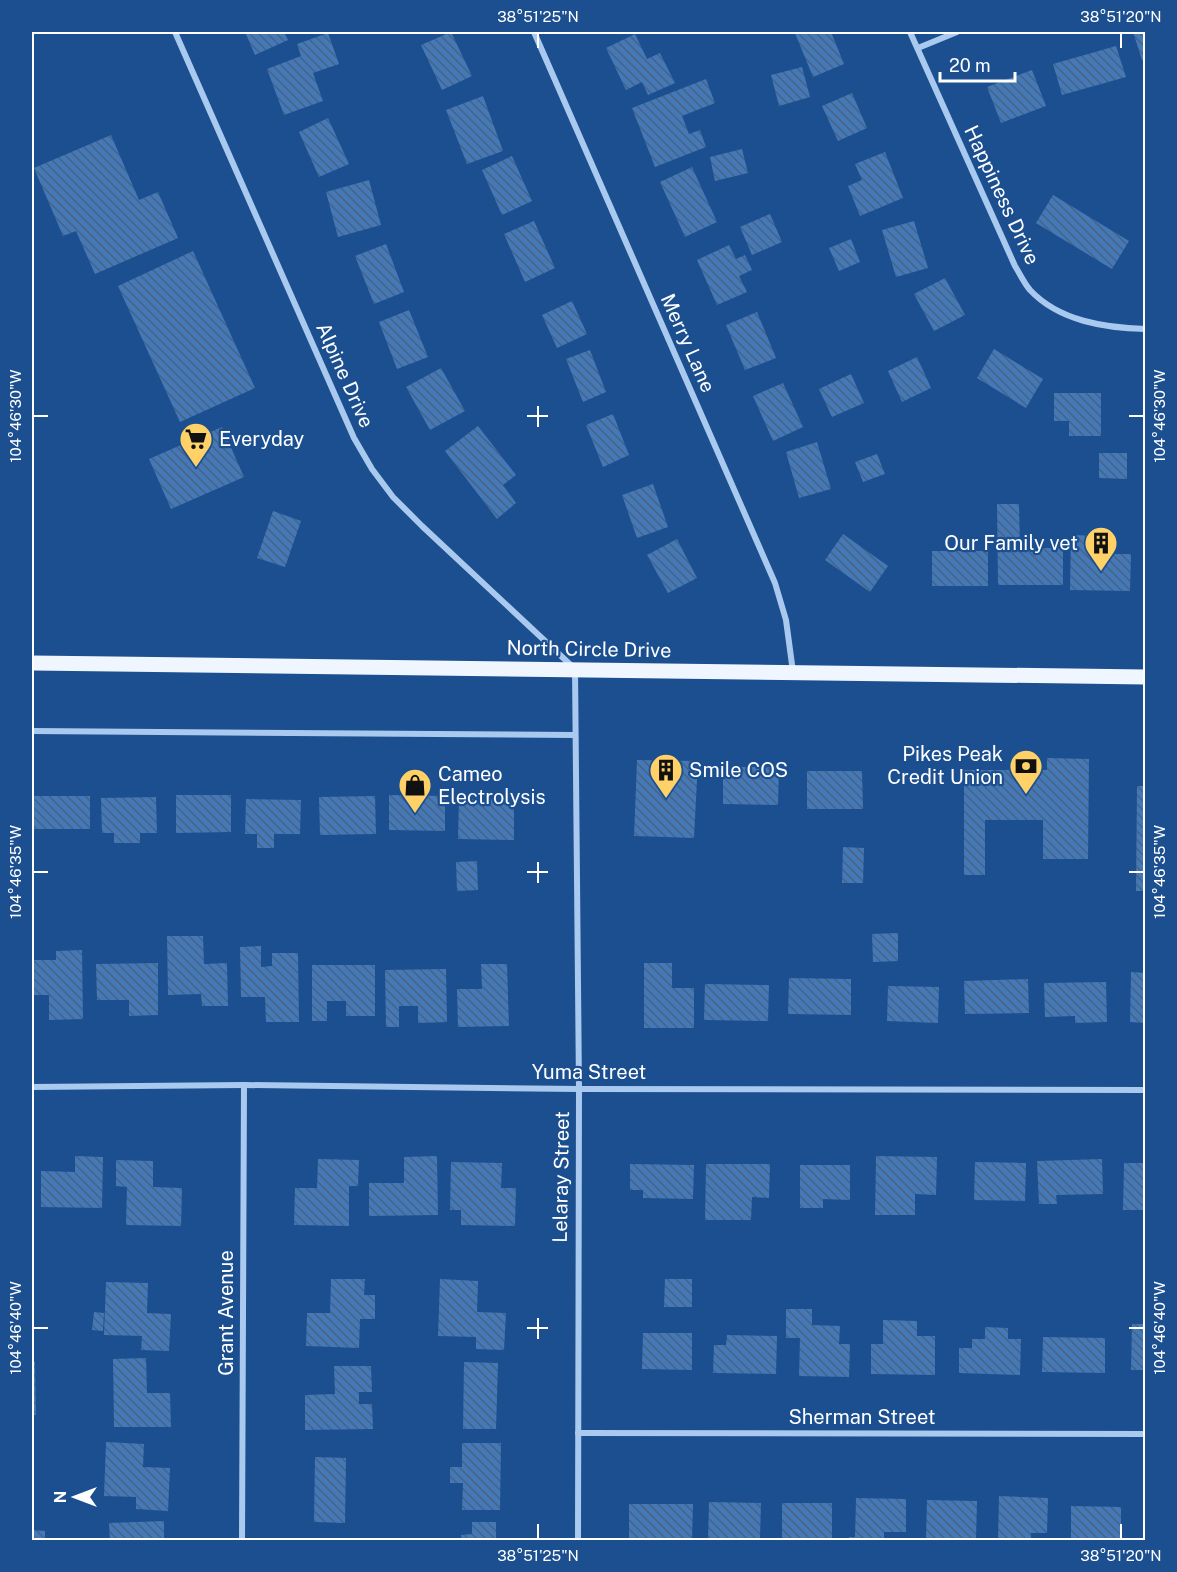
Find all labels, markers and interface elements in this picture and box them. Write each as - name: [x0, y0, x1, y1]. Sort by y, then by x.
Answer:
- text: 38°51'25"N: [497, 8, 579, 25]
- text: 38°51'20"N: [1080, 8, 1162, 25]
- scale bar: [940, 45, 1015, 83]
- text: 20 m: [949, 55, 991, 76]
- street label: Happiness Drive: [959, 122, 1045, 268]
- street label: Merry Lane: [656, 290, 720, 396]
- street label: Alpine Drive: [311, 319, 379, 431]
- text: 104°46'30"W: [7, 369, 24, 463]
- text: 104°46'30"W: [1151, 369, 1168, 463]
- supermarket icon: Everyday: [178, 421, 214, 468]
- place label: Everyday: [219, 427, 305, 451]
- building icon: Our Family vet: [1083, 525, 1119, 572]
- place label: Our Family vet: [944, 531, 1078, 555]
- street label: North Circle Drive: [506, 636, 672, 662]
- place label: Pikes Peak Credit Union: [887, 742, 1003, 789]
- bank icon: Pikes Peak Credit Union: [1008, 748, 1044, 795]
- building icon: Smile COS: [648, 752, 684, 799]
- place label: Smile COS: [689, 758, 788, 782]
- place label: Cameo Electrolysis: [438, 762, 546, 809]
- shop icon: Cameo Electrolysis: [397, 767, 433, 814]
- text: 104°46'35"W: [7, 825, 24, 919]
- text: 104°46'35"W: [1151, 825, 1168, 919]
- street label: Yuma Street: [532, 1060, 646, 1084]
- street label: Lelaray Street: [548, 1111, 574, 1243]
- street label: Grant Avenue: [214, 1250, 238, 1376]
- text: 104°46'40"W: [7, 1281, 24, 1375]
- text: 104°46'40"W: [1151, 1281, 1168, 1375]
- street label: Sherman Street: [788, 1405, 936, 1429]
- north arrow: [45, 1467, 105, 1527]
- text: N: [51, 1491, 70, 1503]
- text: 38°51'25"N: [497, 1547, 579, 1564]
- text: 38°51'20"N: [1080, 1547, 1162, 1564]

